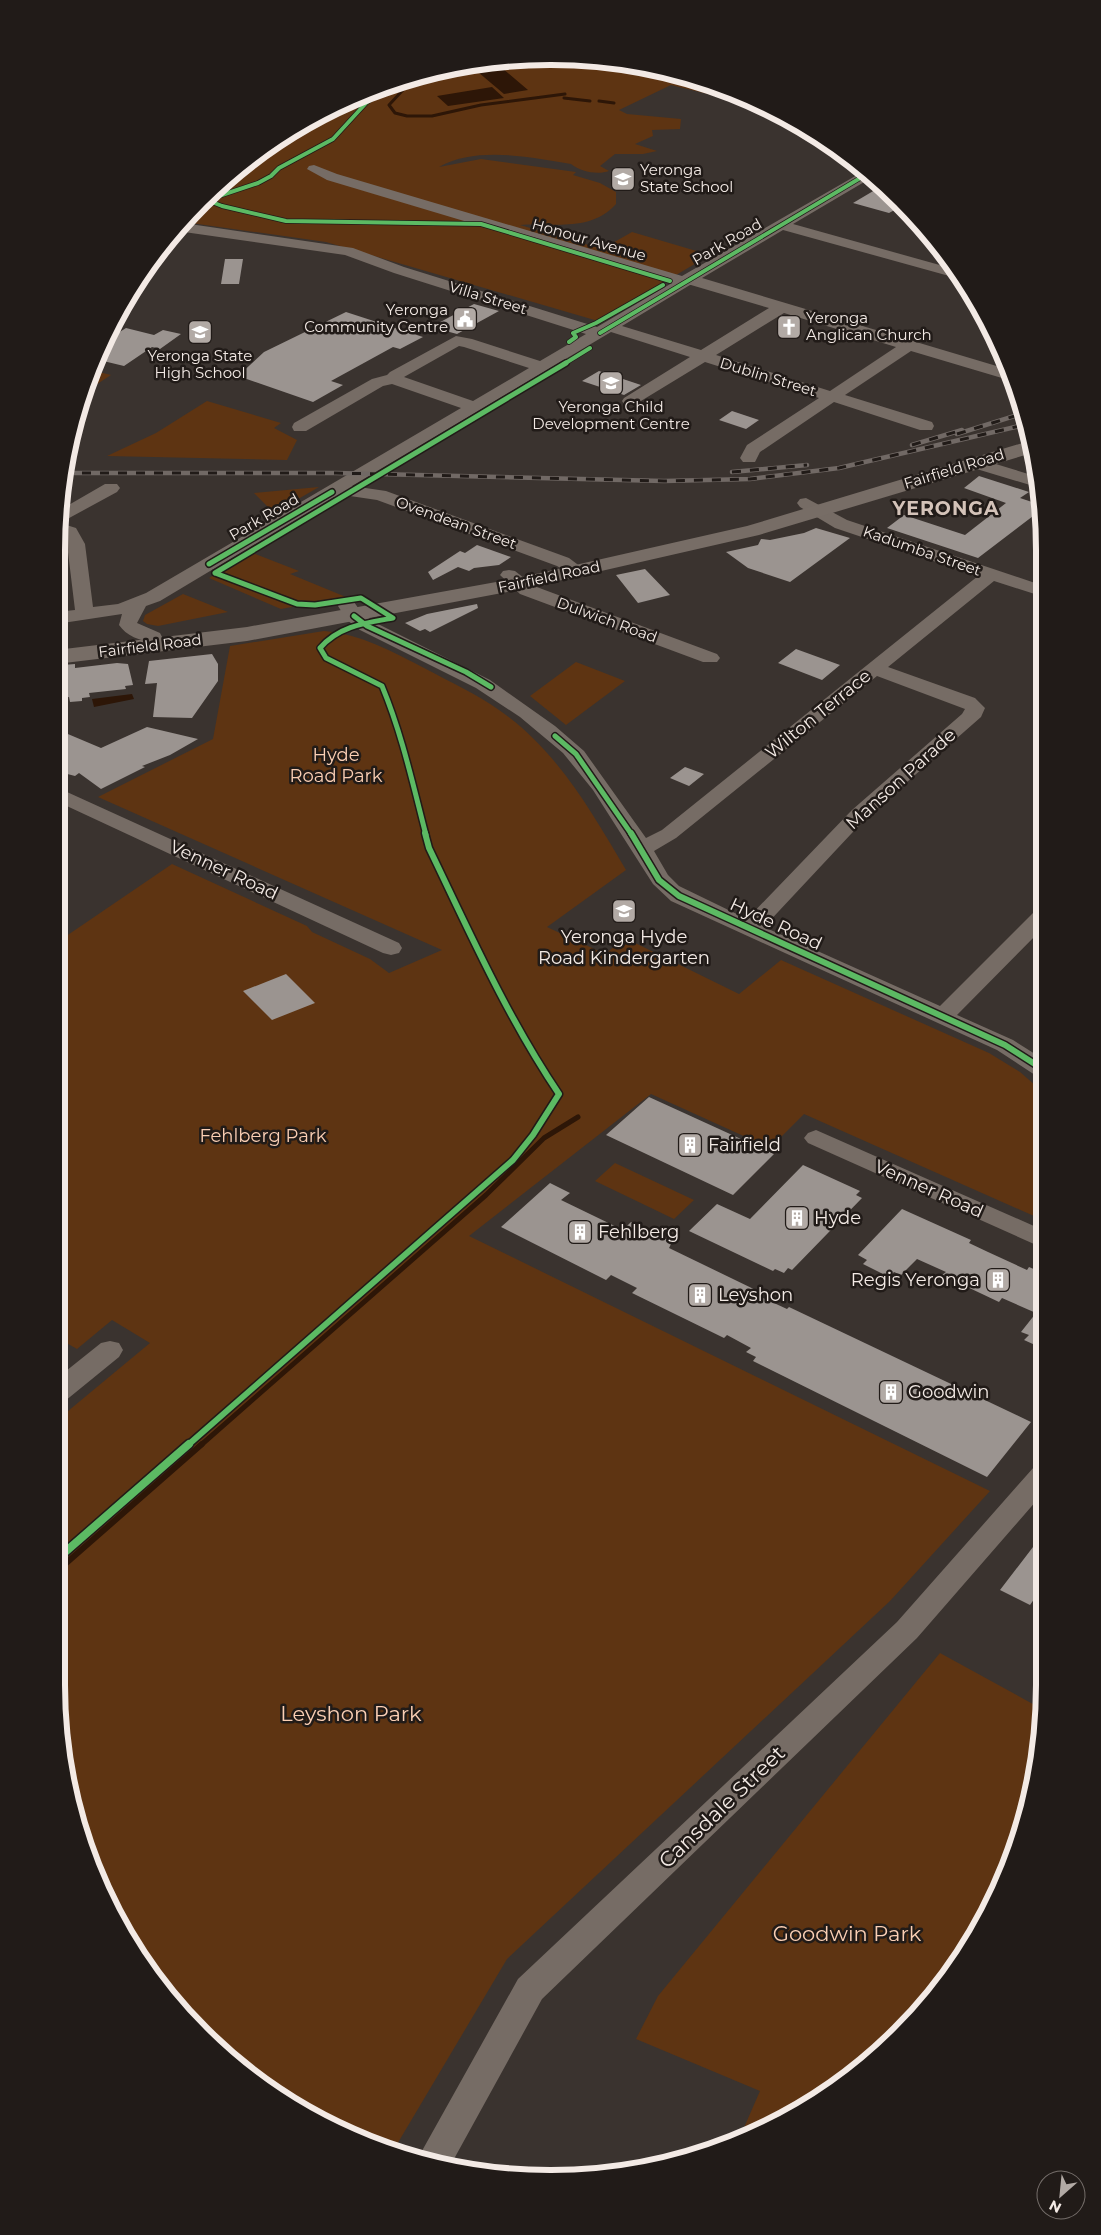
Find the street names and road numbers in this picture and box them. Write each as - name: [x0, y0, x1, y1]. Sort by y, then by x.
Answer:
- street label: Honour Avenue: [530, 214, 648, 265]
- street label: Park Road: [688, 214, 765, 269]
- street label: Villa Street: [447, 277, 529, 318]
- street label: Dublin Street: [717, 353, 819, 400]
- street label: Fairfield Road: [901, 444, 1006, 493]
- street label: Park Road: [225, 489, 302, 544]
- street label: Ovendean Street: [393, 492, 519, 553]
- street label: Kadumba Street: [861, 521, 984, 580]
- street label: Fairfield Road: [496, 556, 602, 597]
- street label: Dulwich Road: [554, 593, 660, 646]
- street label: Fairfield Road: [97, 630, 203, 661]
- street label: Wilton Terrace: [761, 665, 875, 763]
- street label: Manson Parade: [841, 724, 961, 834]
- street label: Venner Road: [166, 835, 282, 905]
- street label: Hyde Road: [726, 893, 826, 955]
- street label: Venner Road: [871, 1155, 987, 1223]
- street label: Cansdale Street: [653, 1740, 790, 1873]

